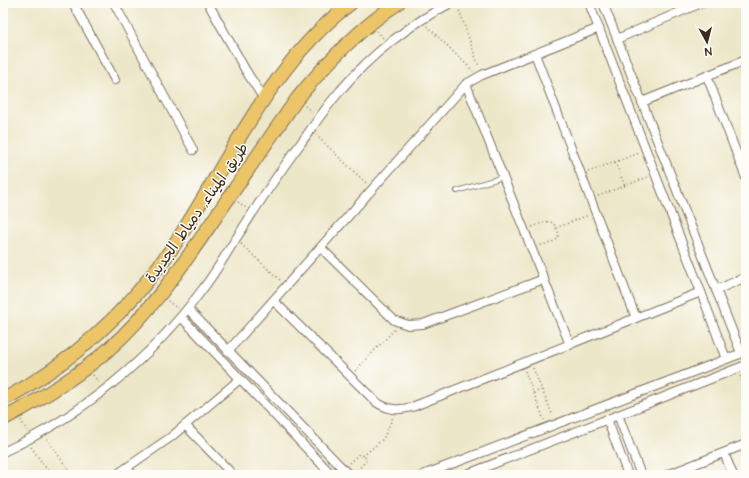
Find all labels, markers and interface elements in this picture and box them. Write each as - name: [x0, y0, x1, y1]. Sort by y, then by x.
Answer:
- north arrow: [687, 22, 727, 62]
- text: N: [704, 44, 712, 59]
- street label: طريق الميناء, دمياط الجديدة: [140, 138, 254, 288]

